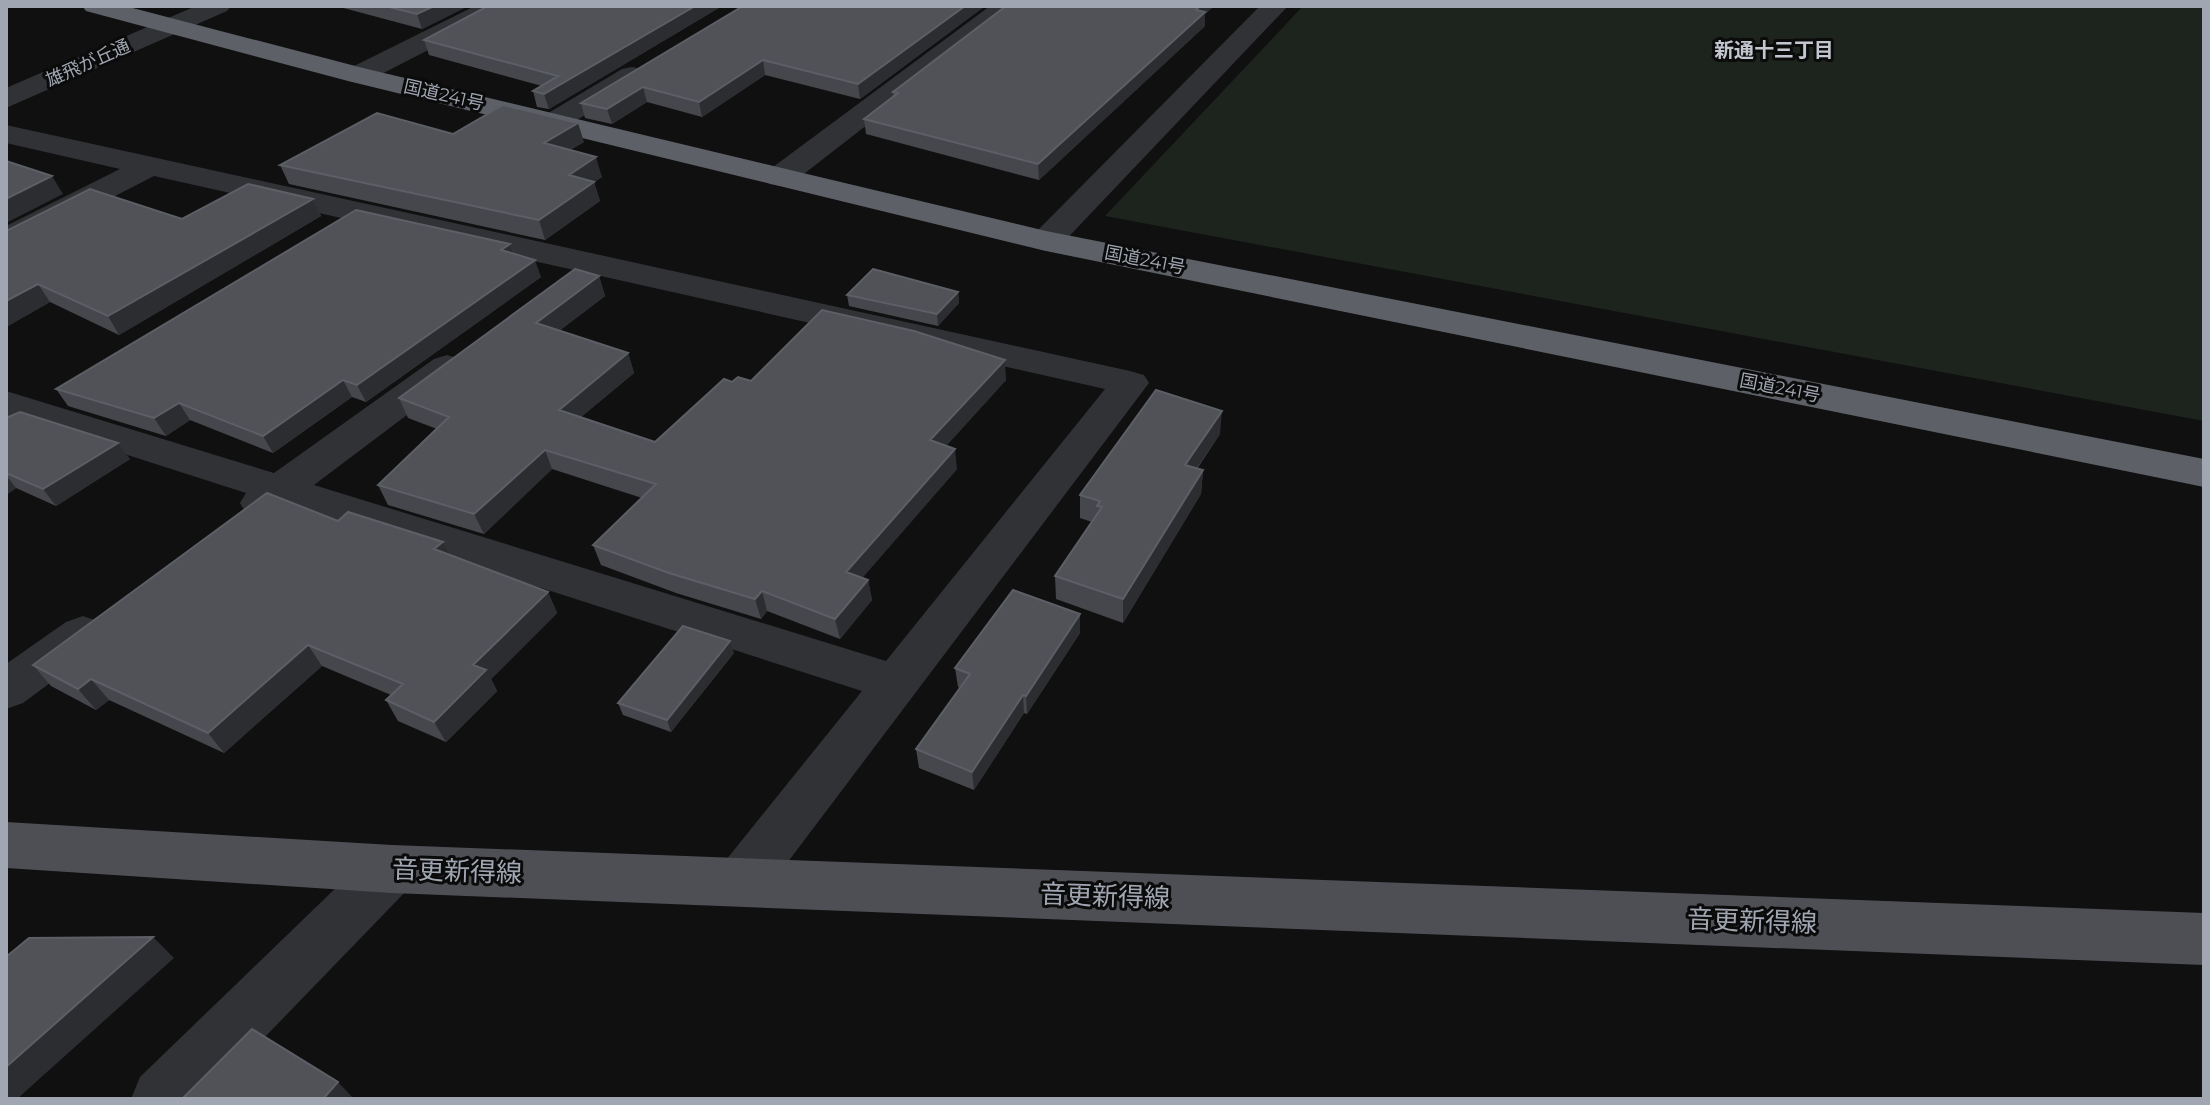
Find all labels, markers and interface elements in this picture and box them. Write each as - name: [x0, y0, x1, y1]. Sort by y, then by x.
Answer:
- street label: 雄飛が丘通: [42, 35, 134, 91]
- district label: 新通十三丁目: [1714, 38, 1834, 62]
- street label: 国道241号: [402, 75, 486, 115]
- street label: 国道241号: [1103, 241, 1187, 279]
- street label: 国道241号: [1738, 369, 1822, 407]
- street label: 音更新得線: [391, 853, 523, 889]
- street label: 音更新得線: [1039, 878, 1171, 914]
- street label: 音更新得線: [1686, 903, 1818, 939]

